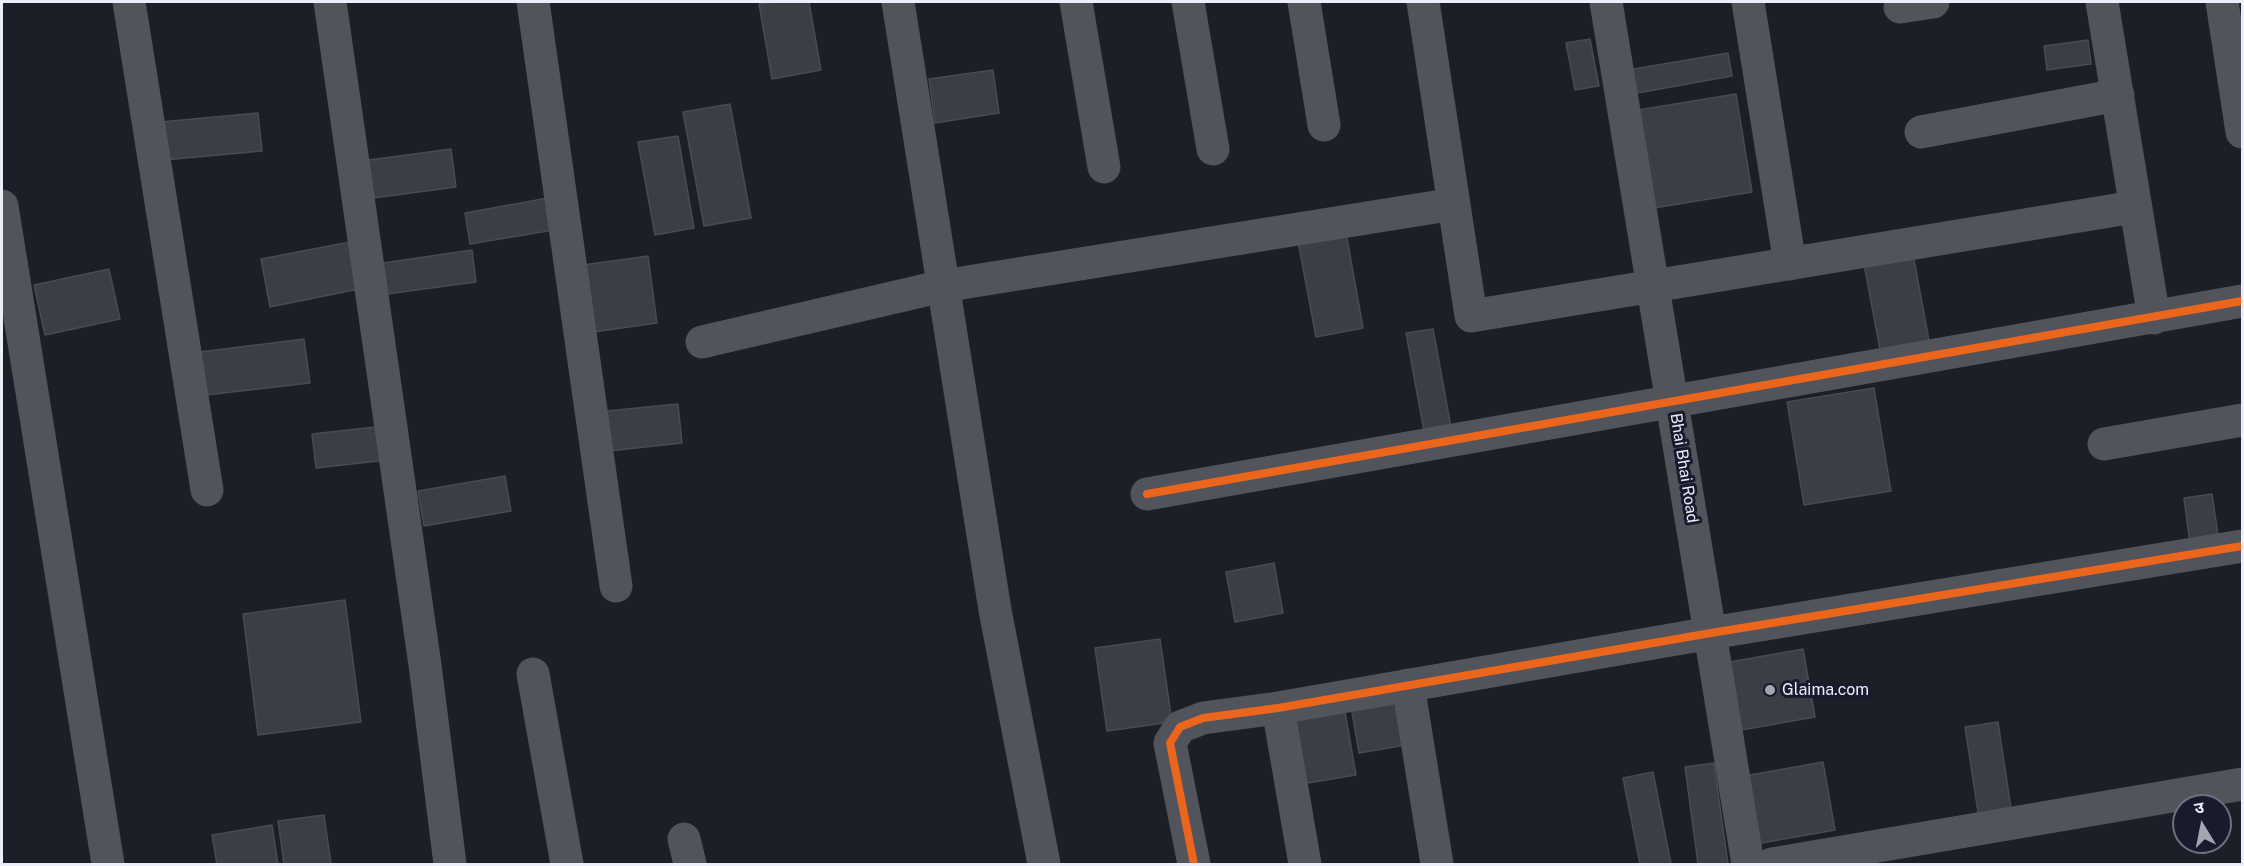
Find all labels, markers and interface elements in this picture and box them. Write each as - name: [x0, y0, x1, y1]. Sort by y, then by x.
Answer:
- street label: Bhai Bhai Road: [1666, 412, 1702, 524]
- place label: Glaima.com: [1782, 680, 1869, 700]
- marker: Glaima.com: [1763, 683, 1777, 697]
- north arrow: [2172, 794, 2232, 854]
- text: उ: [2193, 798, 2205, 818]

